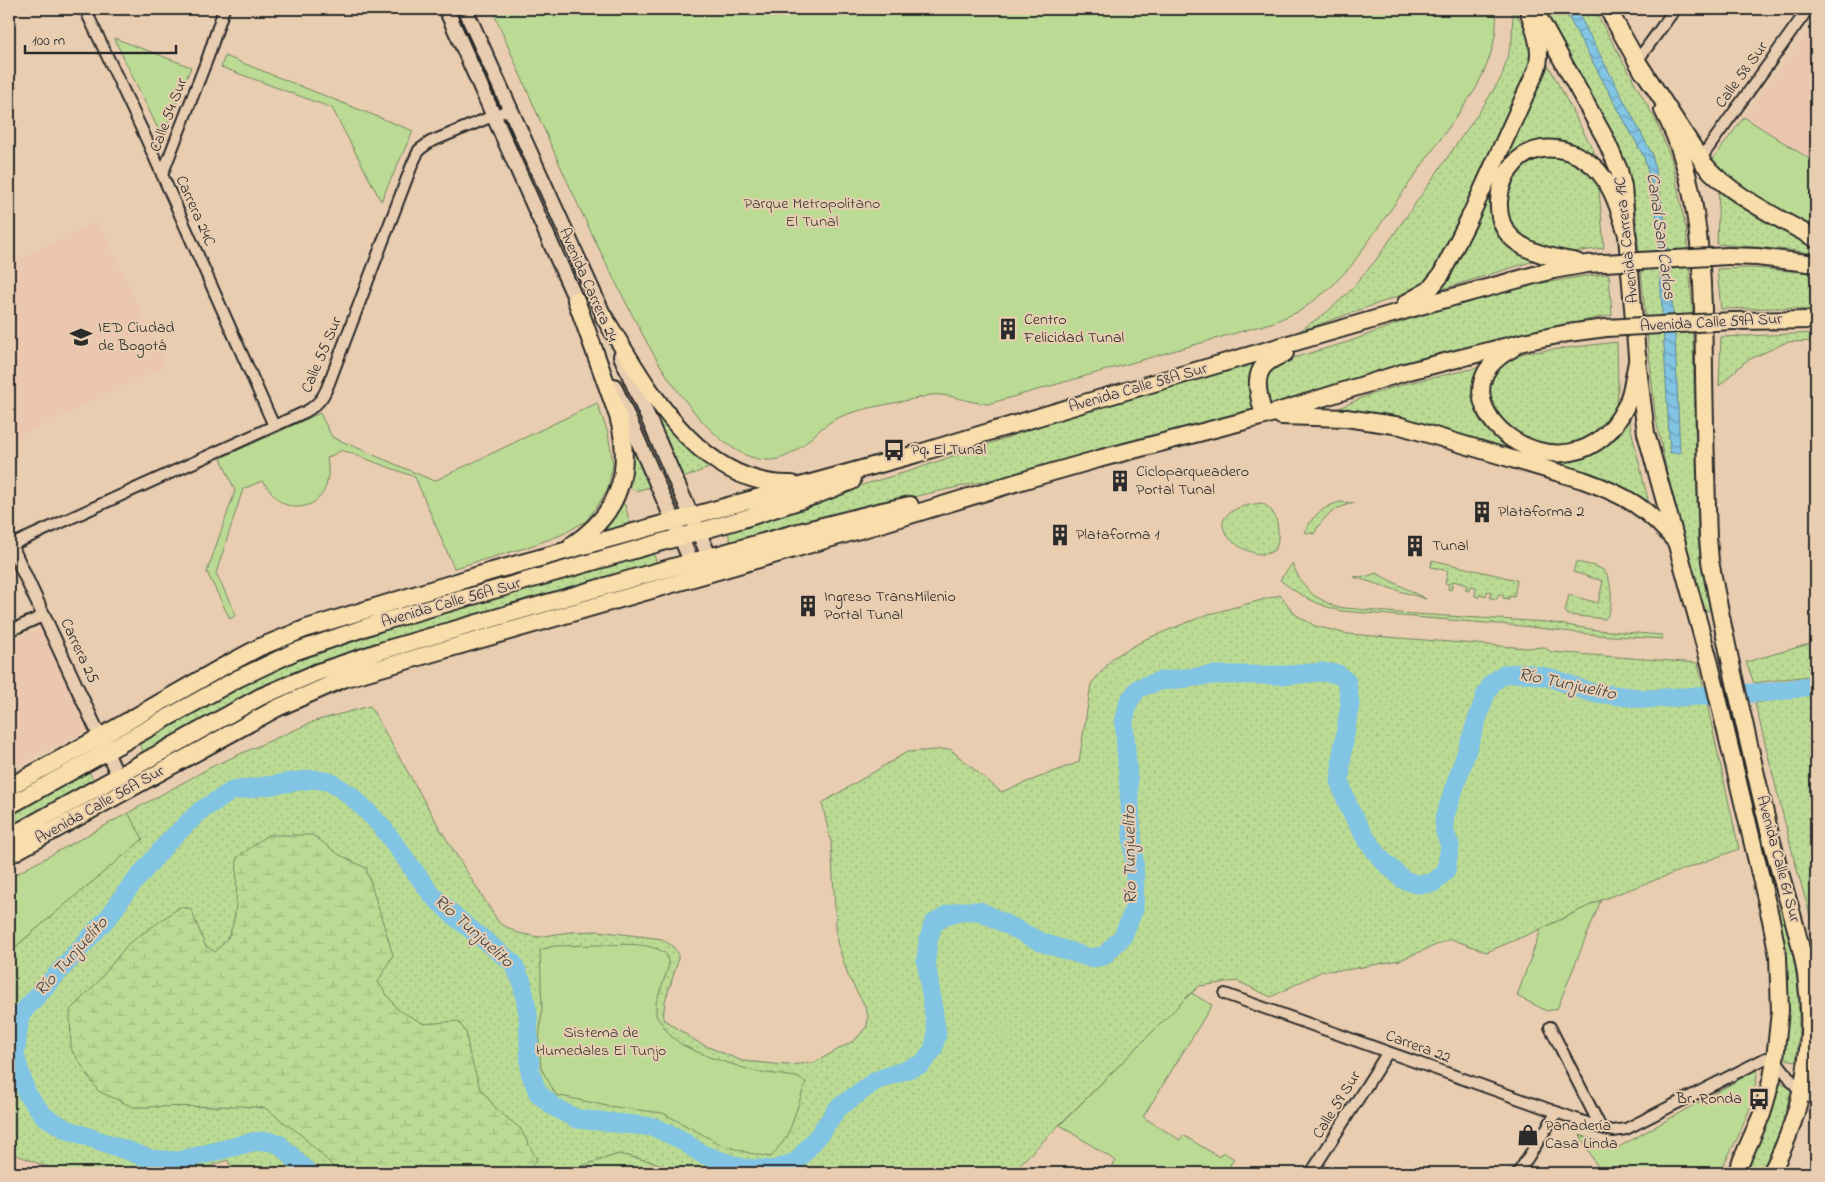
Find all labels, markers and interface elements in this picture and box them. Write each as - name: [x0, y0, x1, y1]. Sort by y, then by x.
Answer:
- scale bar: [25, 22, 176, 54]
- text: 100 m: [32, 30, 65, 52]
- street label: Calle 58 Sur: [1710, 37, 1774, 113]
- street label: Calle 54 Sur: [144, 74, 194, 156]
- water label: Canal San Carlos: [1638, 171, 1682, 302]
- street label: Carrera 24C: [169, 172, 221, 251]
- street label: Avenida Carrera 19C: [1608, 175, 1646, 304]
- park label: Parque Metropolitano El Tunal: [744, 192, 880, 234]
- street label: Avenida Carrera 24: [552, 224, 624, 346]
- street label: Avenida Calle 59A Sur: [1639, 307, 1783, 339]
- place label: Centro Felicidad Tunal: [1023, 308, 1125, 350]
- street label: Calle 55 Sur: [295, 313, 349, 397]
- place label: IED Ciudad de Bogotá: [98, 316, 175, 358]
- building icon: Centro Felicidad Tunal: [995, 316, 1021, 342]
- school or university icon: IED Ciudad de Bogotá: [68, 324, 94, 350]
- street label: Avenida Calle 58A Sur: [1066, 357, 1210, 419]
- bus stop icon: Pq. El Tunal: [881, 437, 907, 463]
- place label: Pq. El Tunal: [911, 438, 986, 462]
- place label: Cicloparqueadero Portal Tunal: [1136, 460, 1249, 502]
- building icon: Cicloparqueadero Portal Tunal: [1107, 468, 1133, 494]
- building icon: Plataforma 2: [1469, 499, 1495, 525]
- place label: Plataforma 2: [1498, 500, 1584, 524]
- building icon: Plataforma 1: [1047, 522, 1073, 548]
- place label: Plataforma 1: [1076, 523, 1160, 547]
- building icon: Tunal: [1402, 533, 1428, 559]
- place label: Tunal: [1432, 534, 1469, 558]
- street label: Avenida Calle 56A Sur: [378, 572, 524, 634]
- place label: Ingreso TransMilenio Portal Tunal: [824, 585, 956, 627]
- building icon: Ingreso TransMilenio Portal Tunal: [795, 593, 821, 619]
- street label: Carrera 25: [53, 615, 105, 687]
- water label: Río Tunjuelito: [1516, 662, 1619, 708]
- street label: Avenida Calle 56A Sur: [31, 759, 169, 851]
- street label: Avenida Calle 61 Sur: [1750, 793, 1806, 925]
- water label: Río Tunjuelito: [1117, 805, 1145, 905]
- water label: Río Tunjuelito: [428, 889, 519, 975]
- water label: Río Tunjuelito: [29, 911, 115, 1002]
- park label: Sistema de Humedales El Tunjo: [536, 1021, 666, 1063]
- street label: Carrera 22: [1382, 1024, 1454, 1070]
- street label: Calle 59 Sur: [1307, 1066, 1367, 1144]
- bus stop icon: Br. Ronda: [1746, 1086, 1772, 1112]
- place label: Br. Ronda: [1675, 1087, 1742, 1111]
- place label: Panadería Casa Linda: [1545, 1114, 1618, 1156]
- shop icon: Panadería Casa Linda: [1515, 1122, 1541, 1148]

